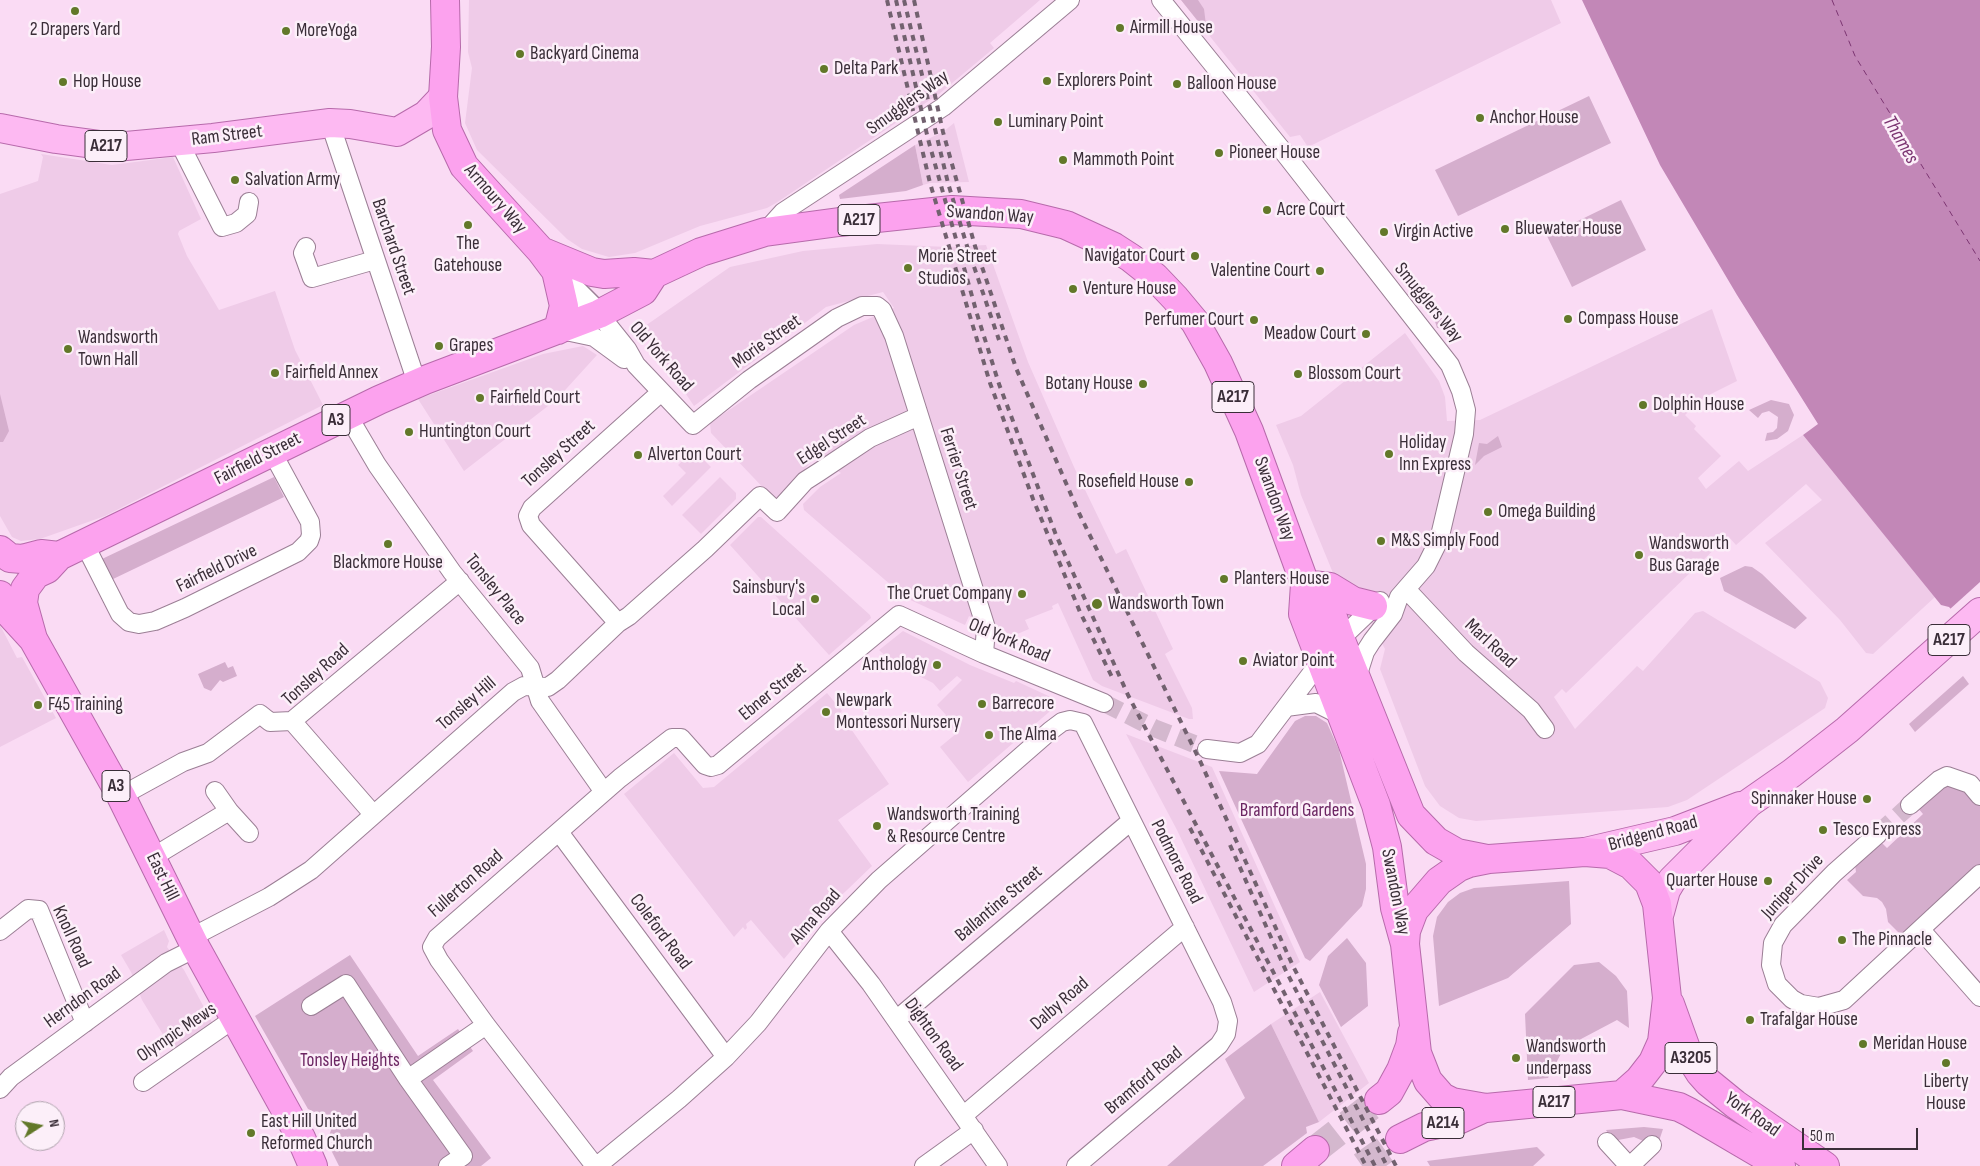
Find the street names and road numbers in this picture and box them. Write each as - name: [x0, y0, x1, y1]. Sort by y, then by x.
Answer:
- street label: Smugglers Way: [862, 66, 954, 140]
- street label: Ram Street: [190, 120, 264, 152]
- road number: A217: [85, 130, 127, 162]
- street label: Armoury Way: [459, 160, 531, 238]
- street label: Barchard Street: [366, 196, 420, 298]
- street label: Swandon Way: [946, 201, 1034, 229]
- road number: A217: [838, 204, 880, 236]
- street label: Smugglers Way: [1389, 259, 1467, 347]
- street label: Morie Street: [728, 310, 806, 374]
- street label: Old York Road: [624, 317, 698, 397]
- road number: A217: [1212, 382, 1254, 412]
- road number: A3: [322, 404, 350, 436]
- street label: Edgel Street: [793, 409, 871, 471]
- street label: Tonsley Street: [518, 415, 600, 493]
- street label: Ferrier Street: [934, 425, 982, 513]
- street label: Fairfield Street: [211, 428, 305, 490]
- street label: Swandon Way: [1248, 454, 1300, 544]
- street label: Fairfield Drive: [173, 540, 261, 598]
- street label: Tonsley Place: [459, 550, 531, 630]
- street label: Old York Road: [965, 614, 1053, 668]
- street label: Marl Road: [1459, 614, 1521, 674]
- road number: A217: [1928, 624, 1970, 656]
- street label: Tonsley Road: [278, 639, 354, 711]
- street label: Ebner Street: [735, 658, 811, 726]
- street label: Tonsley Hill: [433, 672, 501, 736]
- road number: A3: [102, 770, 130, 801]
- street label: Bridgend Road: [1606, 811, 1700, 857]
- street label: Podmore Road: [1145, 816, 1207, 908]
- street label: Fullerton Road: [424, 845, 508, 923]
- street label: Swandon Way: [1375, 847, 1415, 937]
- street label: East Hill: [141, 849, 183, 905]
- street label: Juniper Drive: [1757, 850, 1829, 924]
- street label: Ballantine Street: [951, 861, 1047, 947]
- street label: Alma Road: [786, 885, 846, 949]
- street label: Coleford Road: [624, 890, 696, 974]
- street label: Knoll Road: [47, 902, 95, 972]
- street label: Herndon Road: [40, 962, 126, 1034]
- street label: Dalby Road: [1026, 972, 1094, 1036]
- street label: Dighton Road: [899, 994, 967, 1076]
- street label: Olympic Mews: [133, 998, 221, 1068]
- street label: Bramford Road: [1101, 1042, 1187, 1120]
- road number: A3205: [1665, 1042, 1717, 1074]
- road number: A217: [1533, 1086, 1575, 1118]
- street label: York Road: [1720, 1088, 1784, 1142]
- road number: A214: [1422, 1108, 1464, 1138]

